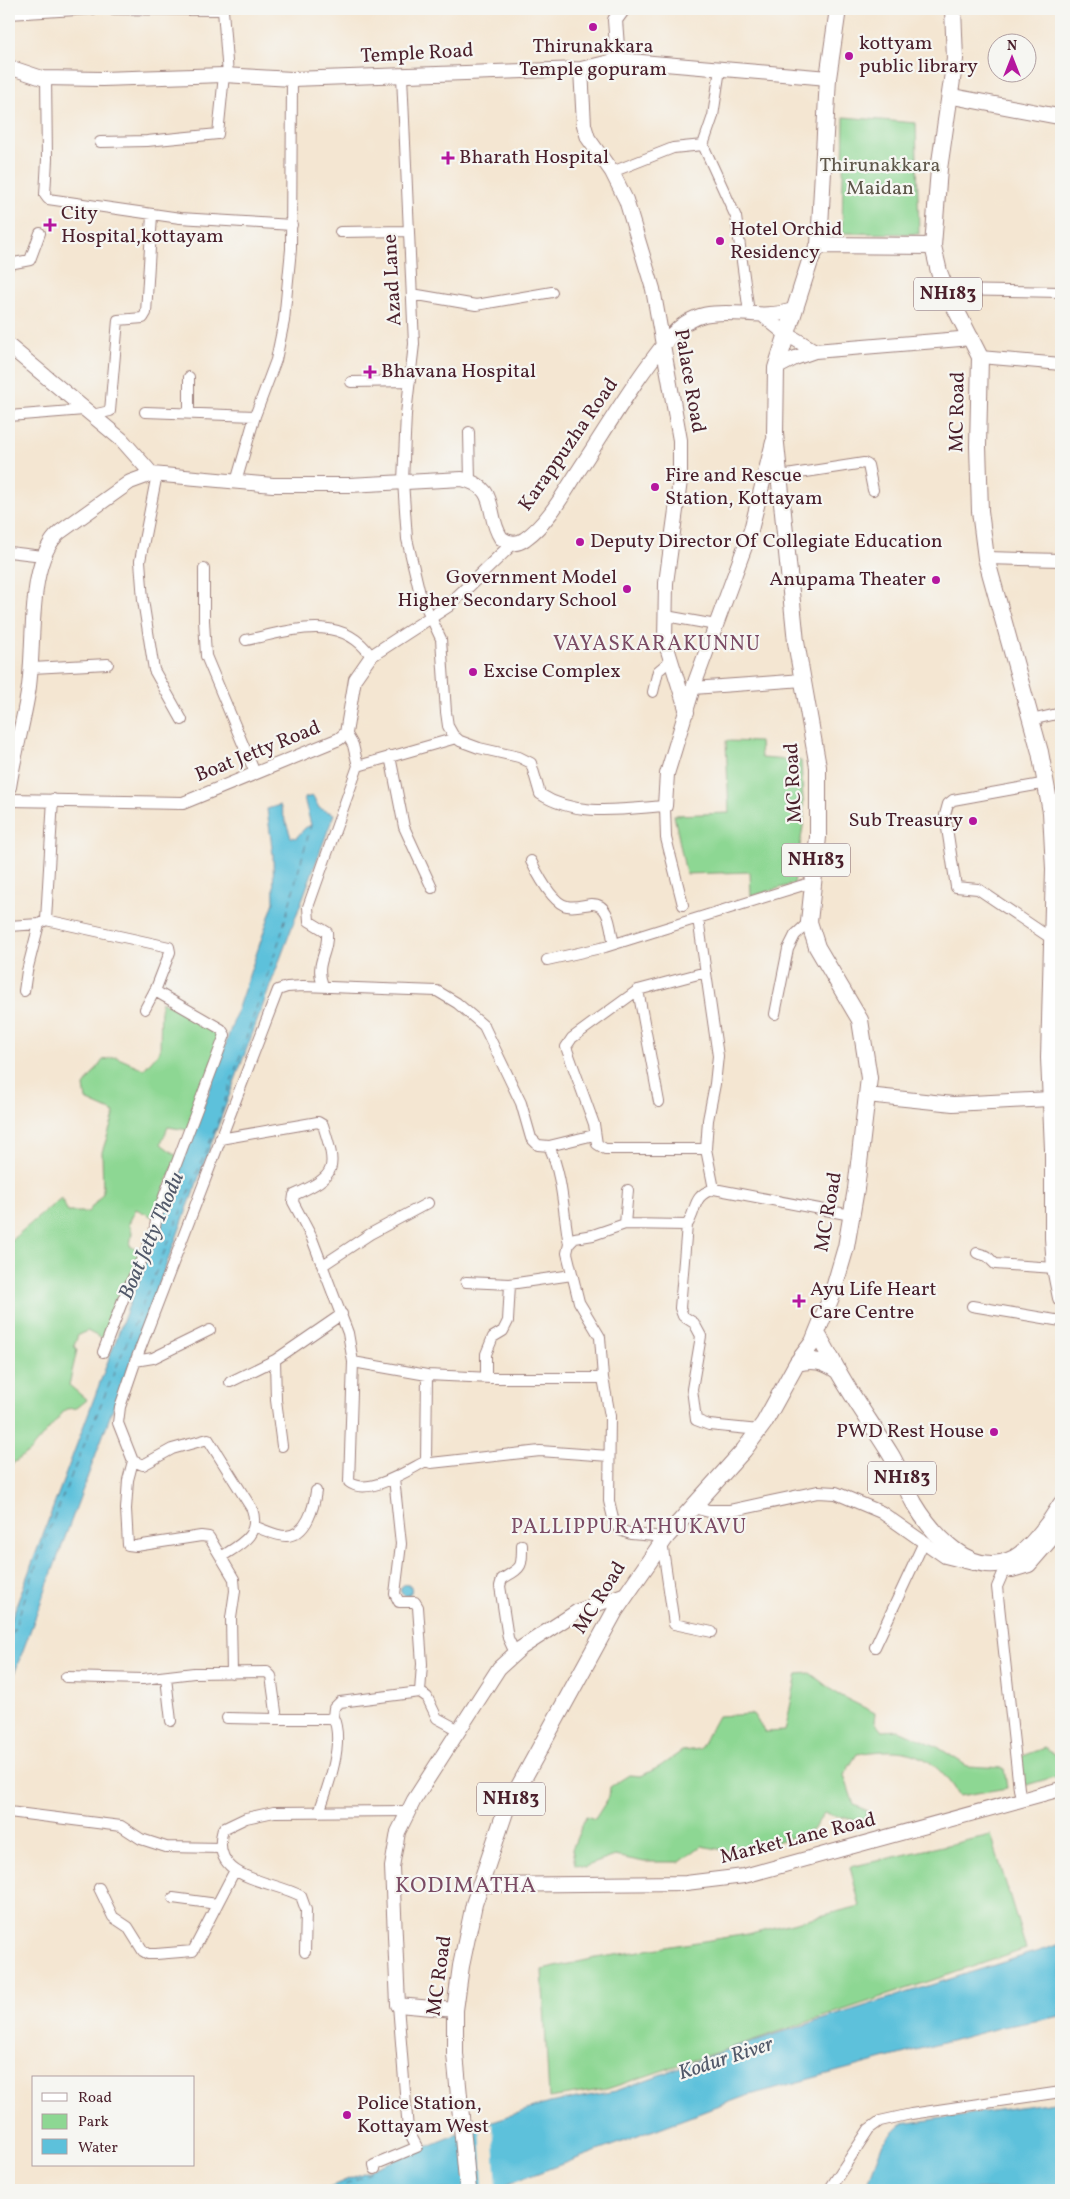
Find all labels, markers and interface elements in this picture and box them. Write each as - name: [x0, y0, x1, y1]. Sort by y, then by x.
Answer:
- marker: Thirunakkara Temple gopuram: [587, 21, 599, 33]
- place label: kottyam public library: [859, 30, 978, 81]
- north arrow: [988, 32, 1038, 82]
- place label: Thirunakkara Temple gopuram: [519, 33, 667, 84]
- street label: Temple Road: [360, 37, 474, 71]
- text: N: [1007, 37, 1017, 56]
- marker: kottyam public library: [843, 50, 855, 62]
- place label: Bharath Hospital: [459, 144, 609, 172]
- marker: Bharath Hospital: [441, 151, 455, 165]
- park label: Thirunakkara Maidan: [820, 152, 940, 203]
- place label: City Hospital,kottayam: [61, 200, 224, 251]
- place label: Hotel Orchid Residency: [730, 216, 843, 267]
- marker: City Hospital,kottayam: [43, 218, 57, 232]
- street label: Azad Lane: [377, 233, 409, 327]
- marker: Hotel Orchid Residency: [714, 235, 726, 247]
- road number: NH183: [914, 278, 982, 310]
- street label: Palace Road: [666, 327, 712, 435]
- place label: Bhavana Hospital: [381, 358, 536, 386]
- marker: Bhavana Hospital: [363, 365, 377, 379]
- street label: MC Road: [943, 371, 973, 453]
- street label: Karappuzha Road: [512, 373, 626, 517]
- place label: Fire and Rescue Station, Kottayam: [665, 462, 823, 513]
- marker: Fire and Rescue Station, Kottayam: [649, 481, 661, 493]
- place label: Deputy Director Of Collegiate Education: [590, 528, 943, 556]
- marker: Deputy Director Of Collegiate Education: [574, 536, 586, 548]
- place label: Government Model Higher Secondary School: [398, 564, 617, 615]
- place label: Anupama Theater: [769, 566, 926, 594]
- marker: Anupama Theater: [930, 574, 942, 586]
- marker: Government Model Higher Secondary School: [621, 583, 633, 595]
- district label: VAYASKARAKUNNU: [553, 630, 761, 659]
- place label: Excise Complex: [483, 658, 621, 686]
- marker: Excise Complex: [467, 666, 479, 678]
- street label: Boat Jetty Road: [191, 714, 325, 790]
- street label: MC Road: [778, 742, 810, 824]
- place label: Sub Treasury: [849, 807, 963, 835]
- marker: Sub Treasury: [967, 815, 979, 827]
- road number: NH183: [782, 844, 850, 876]
- water label: Boat Jetty Thodu: [112, 1168, 192, 1304]
- street label: MC Road: [808, 1170, 850, 1254]
- place label: Ayu Life Heart Care Centre: [810, 1276, 936, 1327]
- marker: Ayu Life Heart Care Centre: [792, 1294, 806, 1308]
- place label: PWD Rest House: [836, 1418, 984, 1446]
- marker: PWD Rest House: [988, 1426, 1000, 1438]
- road number: NH183: [868, 1462, 936, 1495]
- district label: PALLIPPURATHUKAVU: [511, 1513, 747, 1542]
- street label: MC Road: [567, 1556, 633, 1640]
- road number: NH183: [477, 1782, 545, 1816]
- street label: Market Lane Road: [717, 1806, 879, 1872]
- district label: KODIMATHA: [395, 1871, 537, 1902]
- street label: MC Road: [421, 1934, 459, 2018]
- water label: Kodur River: [675, 2030, 777, 2088]
- legend: [32, 2076, 195, 2166]
- text: Road: [78, 2088, 112, 2109]
- place label: Police Station, Kottayam West: [357, 2090, 489, 2141]
- marker: Police Station, Kottayam West: [341, 2109, 353, 2121]
- text: Park: [78, 2112, 109, 2133]
- text: Water: [78, 2138, 118, 2159]

